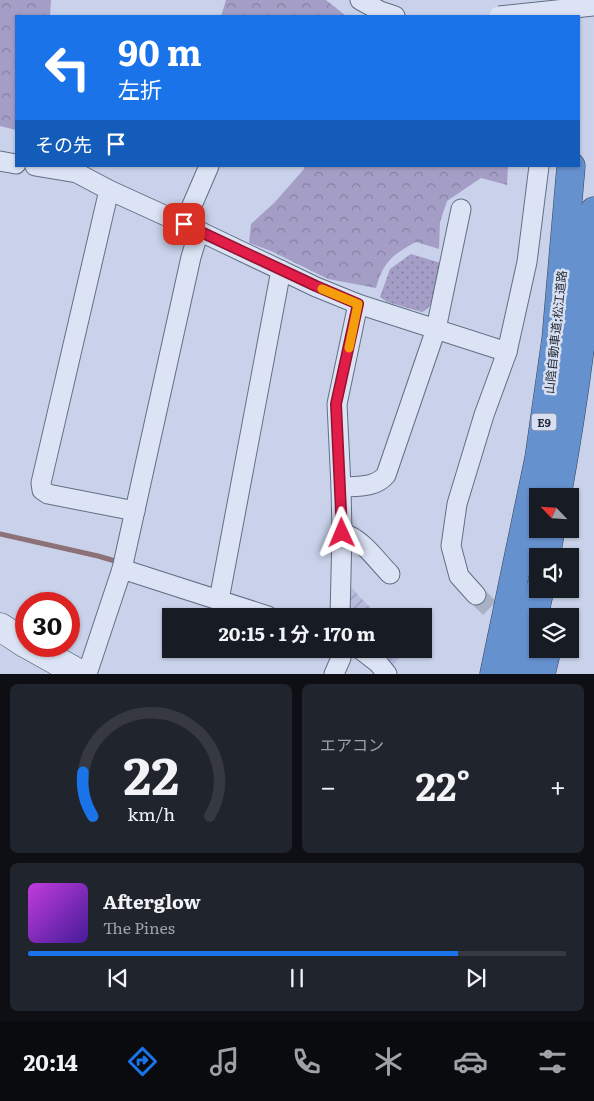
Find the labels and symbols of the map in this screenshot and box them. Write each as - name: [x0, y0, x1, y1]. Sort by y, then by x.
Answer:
- pin: [163, 203, 205, 245]
- street label: 山陰自動車道;松江道路: [540, 269, 570, 395]
- road number: E9: [532, 414, 556, 431]
- north arrow: [529, 488, 579, 538]
- position arrow: [315, 506, 367, 558]
- speed limit sign: 30: [15, 592, 80, 657]

